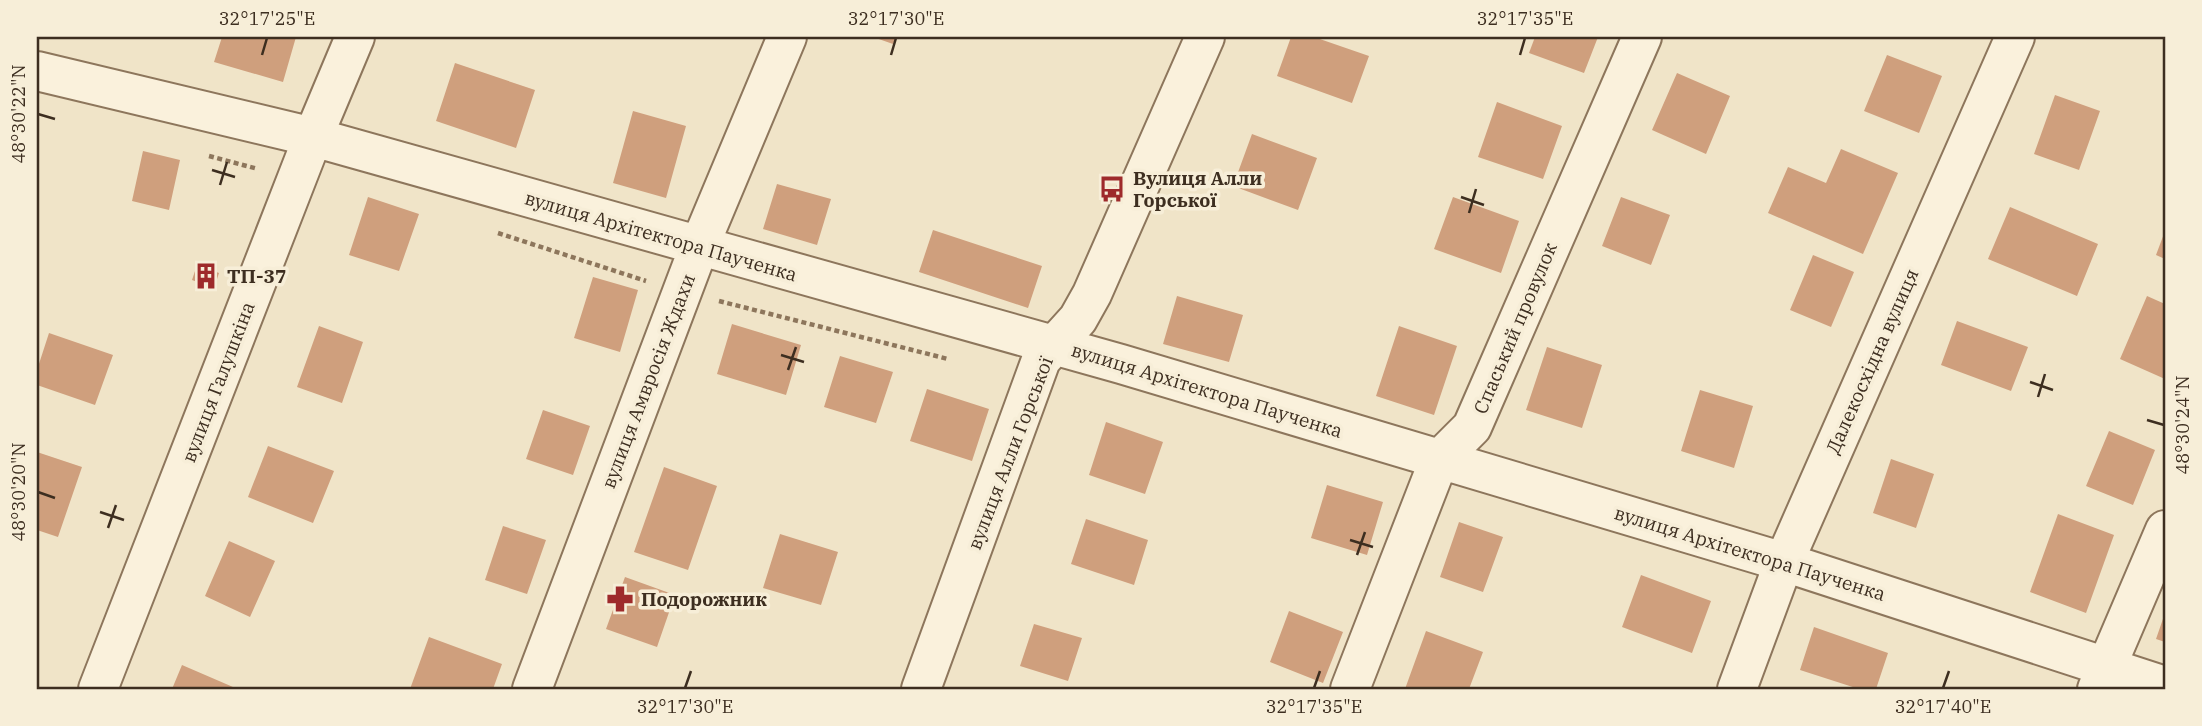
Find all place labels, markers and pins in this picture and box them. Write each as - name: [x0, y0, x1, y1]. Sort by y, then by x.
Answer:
- place label: Вулиця Алли Горської: [1133, 166, 1262, 212]
- bus stop icon: Вулиця Алли Горської: [1097, 174, 1127, 204]
- building icon: ТП-37: [191, 261, 221, 291]
- place label: ТП-37: [227, 264, 286, 288]
- pharmacy icon: Подорожник: [605, 584, 635, 614]
- place label: Подорожник: [641, 587, 767, 611]

